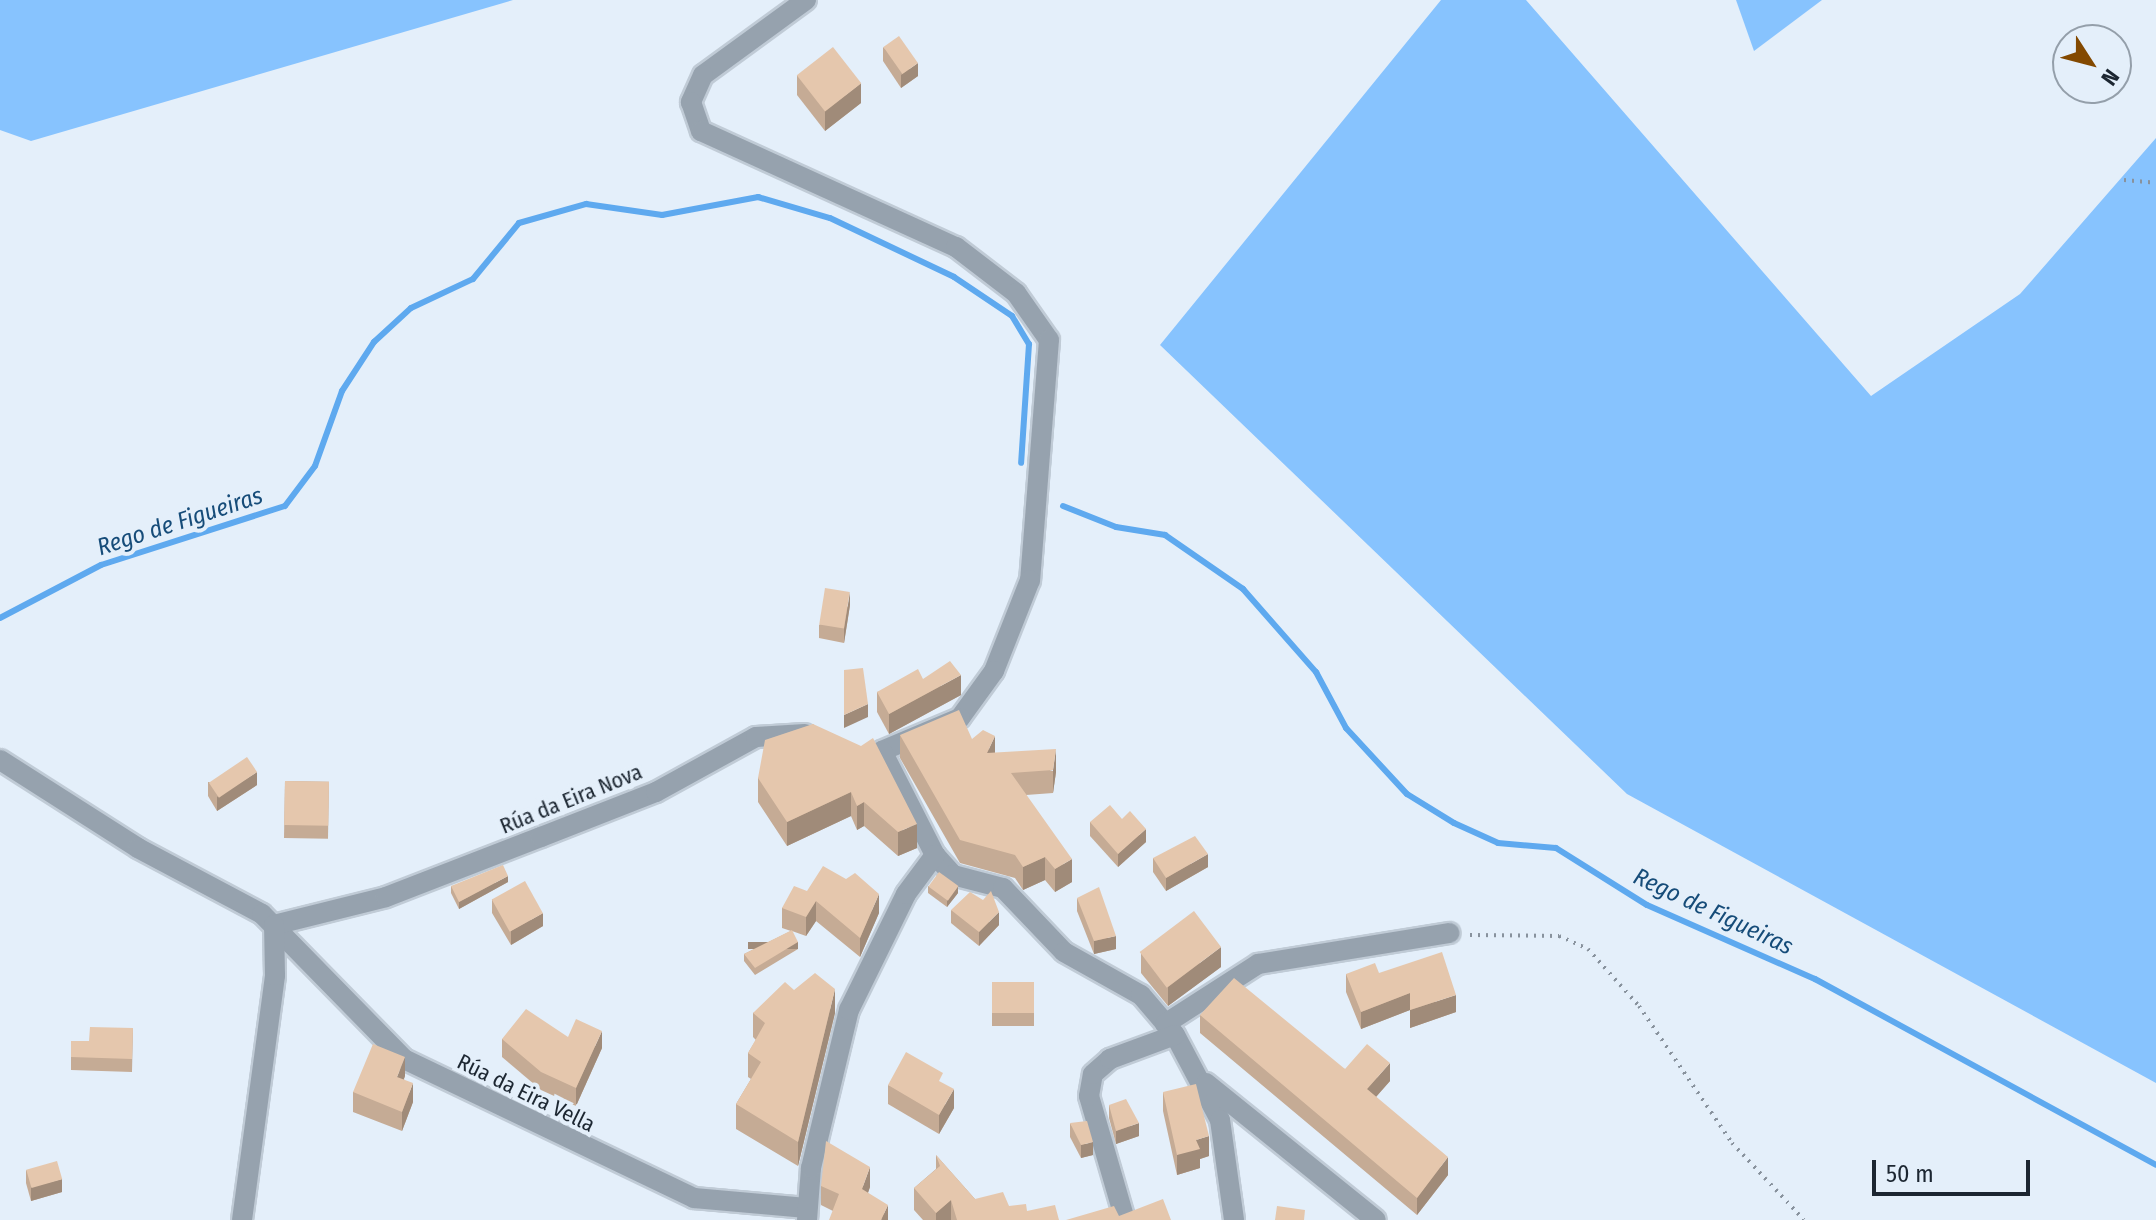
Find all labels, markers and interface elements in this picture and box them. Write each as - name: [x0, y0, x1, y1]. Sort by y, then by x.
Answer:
- north arrow: [2052, 24, 2132, 104]
- text: N: [2095, 64, 2125, 90]
- water label: Rego de Figueiras: [94, 482, 266, 562]
- street label: Rúa da Eira Nova: [496, 758, 646, 840]
- water label: Rego de Figueiras: [1629, 862, 1797, 962]
- street label: Rúa da Eira Vella: [453, 1048, 599, 1138]
- scale bar: [1876, 1144, 2034, 1194]
- text: 50 m: [1886, 1160, 1934, 1188]

